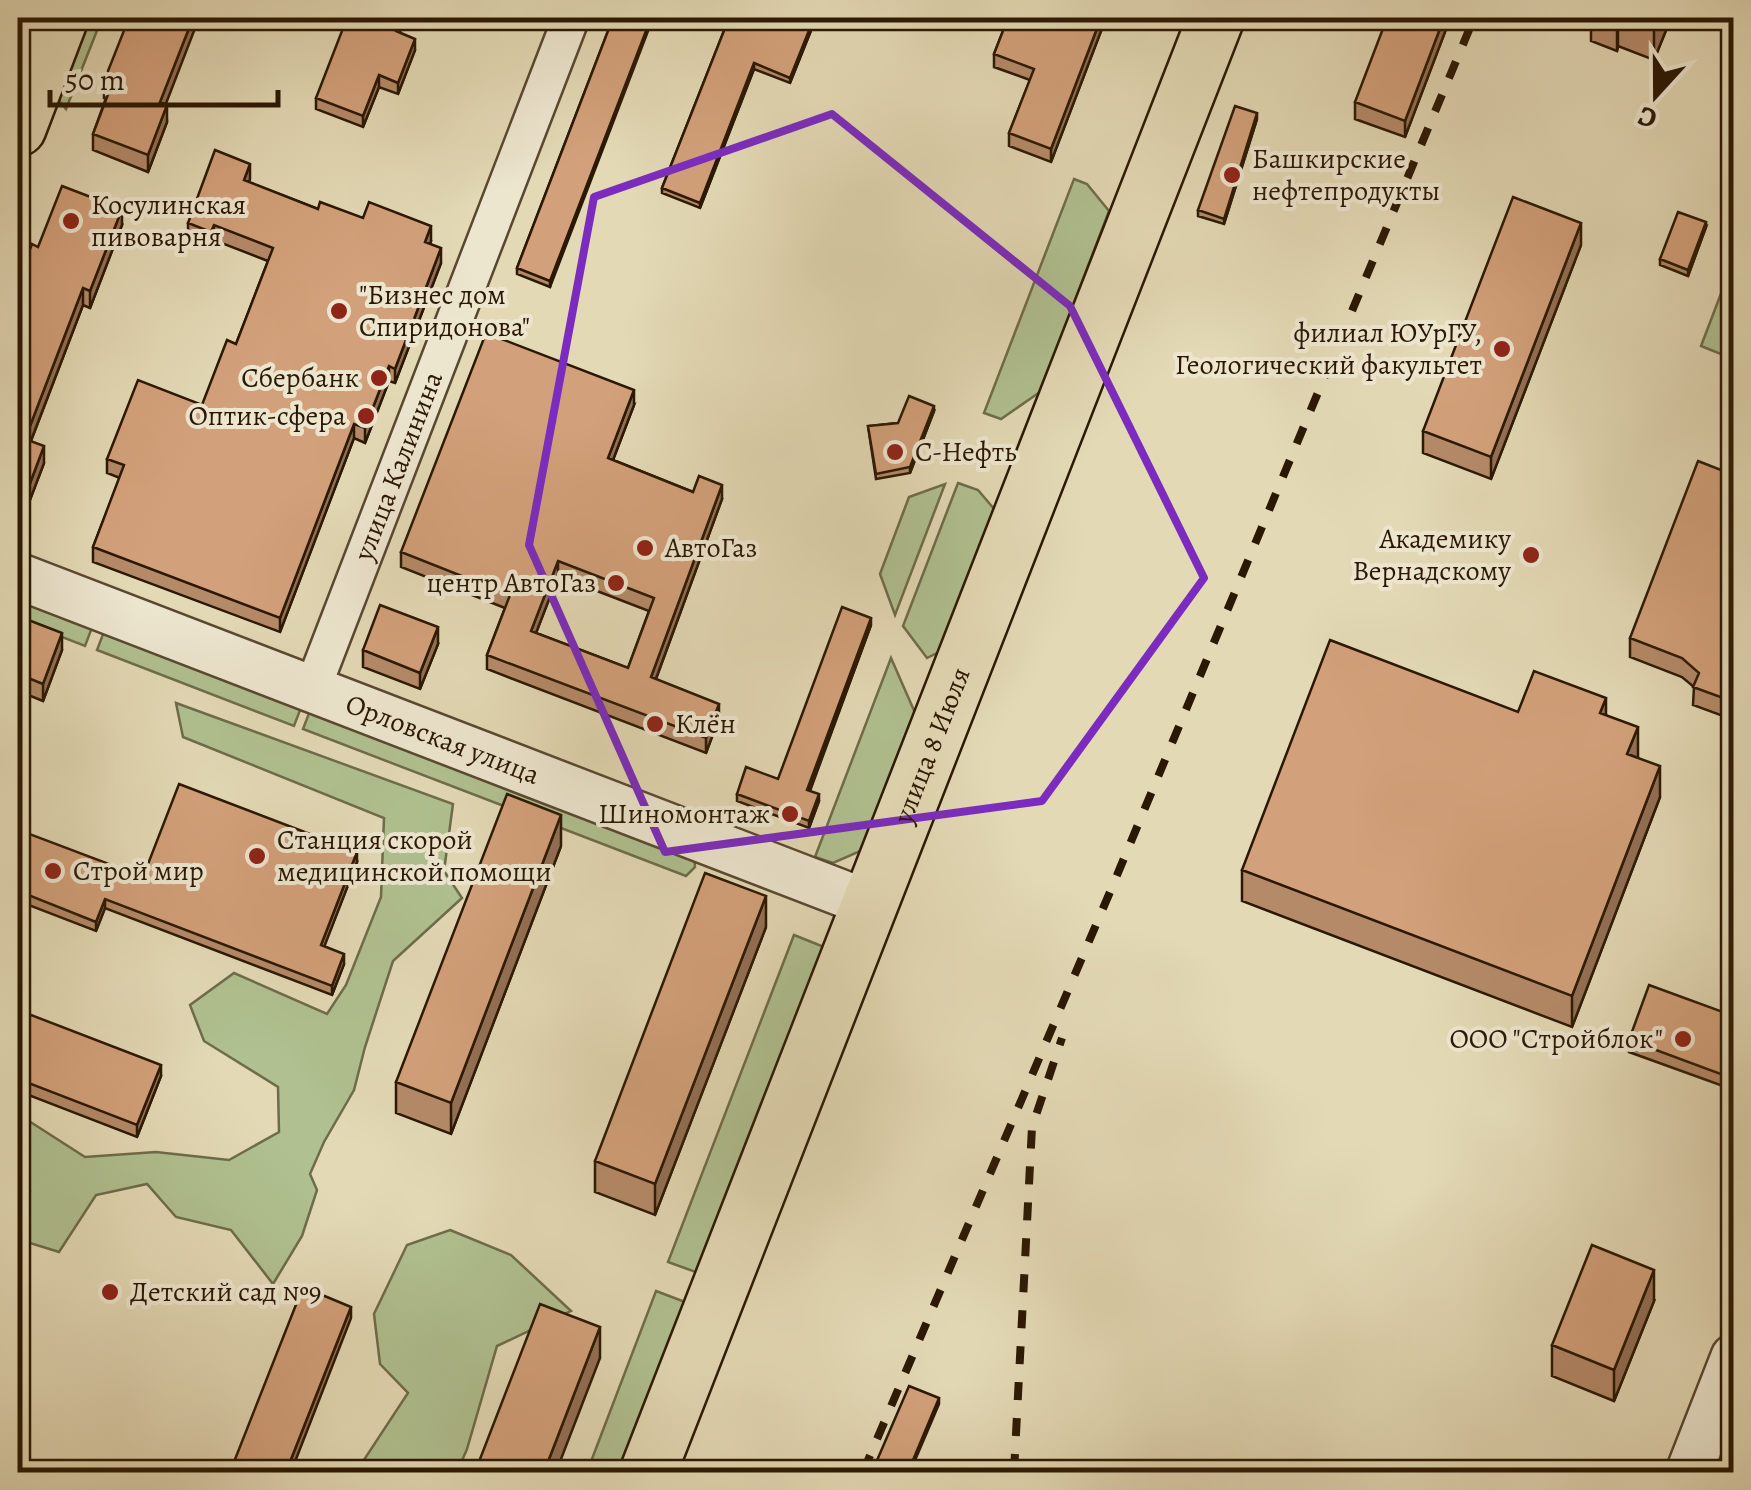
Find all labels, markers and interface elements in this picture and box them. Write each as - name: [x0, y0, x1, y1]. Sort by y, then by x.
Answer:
- scale bar: [50, 45, 278, 107]
- north arrow: [1606, 45, 1706, 145]
- text: 50 m: [65, 60, 125, 100]
- text: С: [1633, 97, 1662, 138]
- place label: Башкирские нефтепродукты: [1252, 140, 1440, 210]
- marker: Башкирские нефтепродукты: [1221, 164, 1243, 186]
- place label: Косулинская пивоварня: [91, 186, 246, 256]
- marker: Косулинская пивоварня: [60, 210, 82, 232]
- place label: "Бизнес дом Спиридонова": [359, 276, 530, 346]
- marker: "Бизнес дом Спиридонова": [328, 300, 350, 322]
- place label: филиал ЮУрГУ, Геологический факультет: [1175, 314, 1482, 384]
- marker: филиал ЮУрГУ, Геологический факультет: [1491, 338, 1513, 360]
- place label: Сбербанк: [241, 359, 359, 397]
- street label: улица Калинина: [344, 366, 452, 567]
- marker: Сбербанк: [368, 367, 390, 389]
- place label: Оптик-сфера: [188, 397, 346, 435]
- marker: Оптик-сфера: [355, 405, 377, 427]
- place label: С-Нефть: [915, 433, 1017, 471]
- marker: С-Нефть: [884, 441, 906, 463]
- place label: Академику Вернадскому: [1352, 520, 1511, 590]
- place label: АвтоГаз: [664, 529, 757, 567]
- marker: АвтоГаз: [634, 537, 656, 559]
- marker: Академику Вернадскому: [1520, 544, 1542, 566]
- place label: центр АвтоГаз: [426, 564, 596, 602]
- marker: центр АвтоГаз: [605, 572, 627, 594]
- street label: улица 8 Июля: [884, 662, 980, 830]
- street label: Орловская улица: [340, 685, 545, 794]
- place label: Клён: [675, 705, 736, 743]
- marker: Клён: [644, 713, 666, 735]
- place label: Шиномонтаж: [598, 795, 770, 833]
- marker: Шиномонтаж: [779, 803, 801, 825]
- place label: Станция скорой медицинской помощи: [277, 821, 552, 891]
- marker: Станция скорой медицинской помощи: [246, 845, 268, 867]
- place label: Строй мир: [73, 852, 204, 890]
- marker: Строй мир: [42, 860, 64, 882]
- place label: ООО "Стройблок": [1449, 1020, 1663, 1058]
- marker: ООО "Стройблок": [1672, 1028, 1694, 1050]
- place label: Детский сад №9: [130, 1273, 322, 1311]
- marker: Детский сад №9: [99, 1281, 121, 1303]

